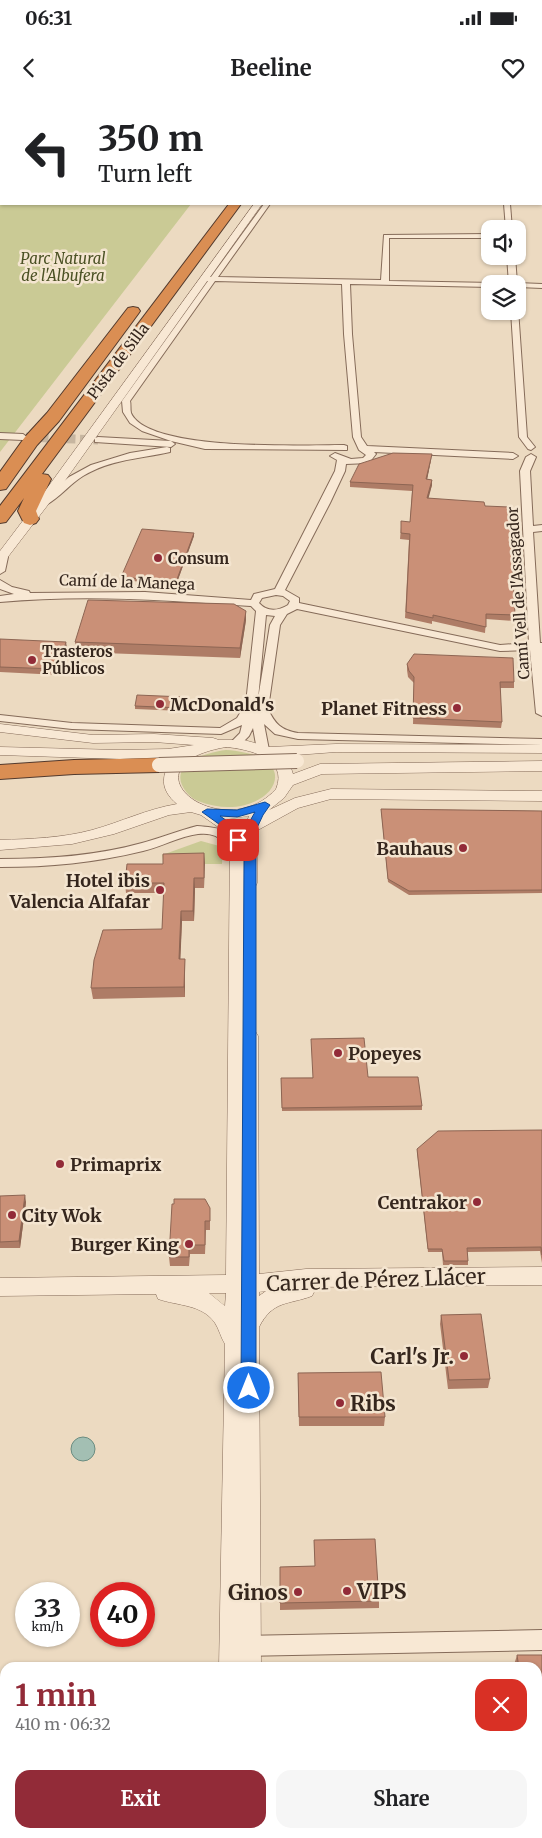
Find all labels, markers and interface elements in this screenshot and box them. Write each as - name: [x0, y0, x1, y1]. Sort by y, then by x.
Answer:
- text: 06:31: [25, 6, 72, 30]
- icon: back: [15, 54, 43, 82]
- text: Beeline: [230, 54, 312, 82]
- icon: heart: [499, 54, 527, 82]
- text: 350 m: [98, 117, 203, 161]
- icon: left: [15, 120, 80, 185]
- text: Turn left: [98, 160, 192, 188]
- map controls: [481, 220, 526, 320]
- button: sound: [481, 220, 526, 265]
- park label: Parc Natural de l'Albufera: [20, 249, 106, 285]
- button: layers: [481, 275, 526, 320]
- street label: Pista de Silla: [83, 319, 153, 403]
- street label: Camí Vell de l'Assagador: [502, 506, 534, 680]
- place label: Consum: [168, 549, 229, 568]
- marker: Consum: [152, 552, 164, 564]
- street label: Camí de la Manega: [59, 570, 195, 594]
- place label: Trasteros Públicos: [42, 642, 113, 678]
- marker: Trasteros Públicos: [26, 654, 38, 666]
- place label: McDonald's: [170, 693, 274, 716]
- place label: Planet Fitness: [321, 697, 447, 720]
- marker: McDonald's: [154, 698, 166, 710]
- marker: Planet Fitness: [451, 702, 463, 714]
- pin: [217, 819, 259, 861]
- icon: arrive: [224, 826, 252, 854]
- place label: Bauhaus: [376, 837, 453, 860]
- marker: Bauhaus: [457, 842, 469, 854]
- place label: Hotel ibis Valencia Alfafar: [9, 869, 150, 913]
- marker: Hotel ibis Valencia Alfafar: [154, 884, 166, 896]
- place label: Popeyes: [348, 1042, 421, 1065]
- marker: Popeyes: [332, 1047, 344, 1059]
- place label: Primaprix: [70, 1153, 161, 1176]
- marker: Primaprix: [54, 1158, 66, 1170]
- place label: Centrakor: [378, 1191, 467, 1214]
- marker: Centrakor: [471, 1196, 483, 1208]
- place label: City Wok: [22, 1204, 102, 1227]
- marker: City Wok: [6, 1209, 18, 1221]
- place label: Burger King: [71, 1233, 179, 1256]
- marker: Burger King: [183, 1238, 195, 1250]
- street label: Carrer de Pérez Llácer: [266, 1263, 486, 1297]
- place label: Carl's Jr.: [371, 1343, 454, 1370]
- marker: Carl's Jr.: [458, 1350, 470, 1362]
- position arrow: [222, 1361, 274, 1413]
- place label: Ribs: [350, 1390, 396, 1417]
- marker: Ribs: [334, 1397, 346, 1409]
- place label: VIPS: [356, 1578, 407, 1605]
- place label: Ginos: [228, 1579, 288, 1606]
- speed limit sign: 40: [90, 1582, 155, 1647]
- marker: VIPS: [341, 1585, 353, 1597]
- marker: Ginos: [292, 1586, 304, 1598]
- text: 33: [34, 1592, 61, 1624]
- text: km/h: [32, 1619, 63, 1634]
- text: 1 min: [15, 1676, 97, 1714]
- button: close: [475, 1679, 527, 1731]
- text: 410 m · 06:32: [15, 1714, 111, 1734]
- button: Exit: [15, 1770, 266, 1828]
- button: Share: [276, 1770, 527, 1828]

